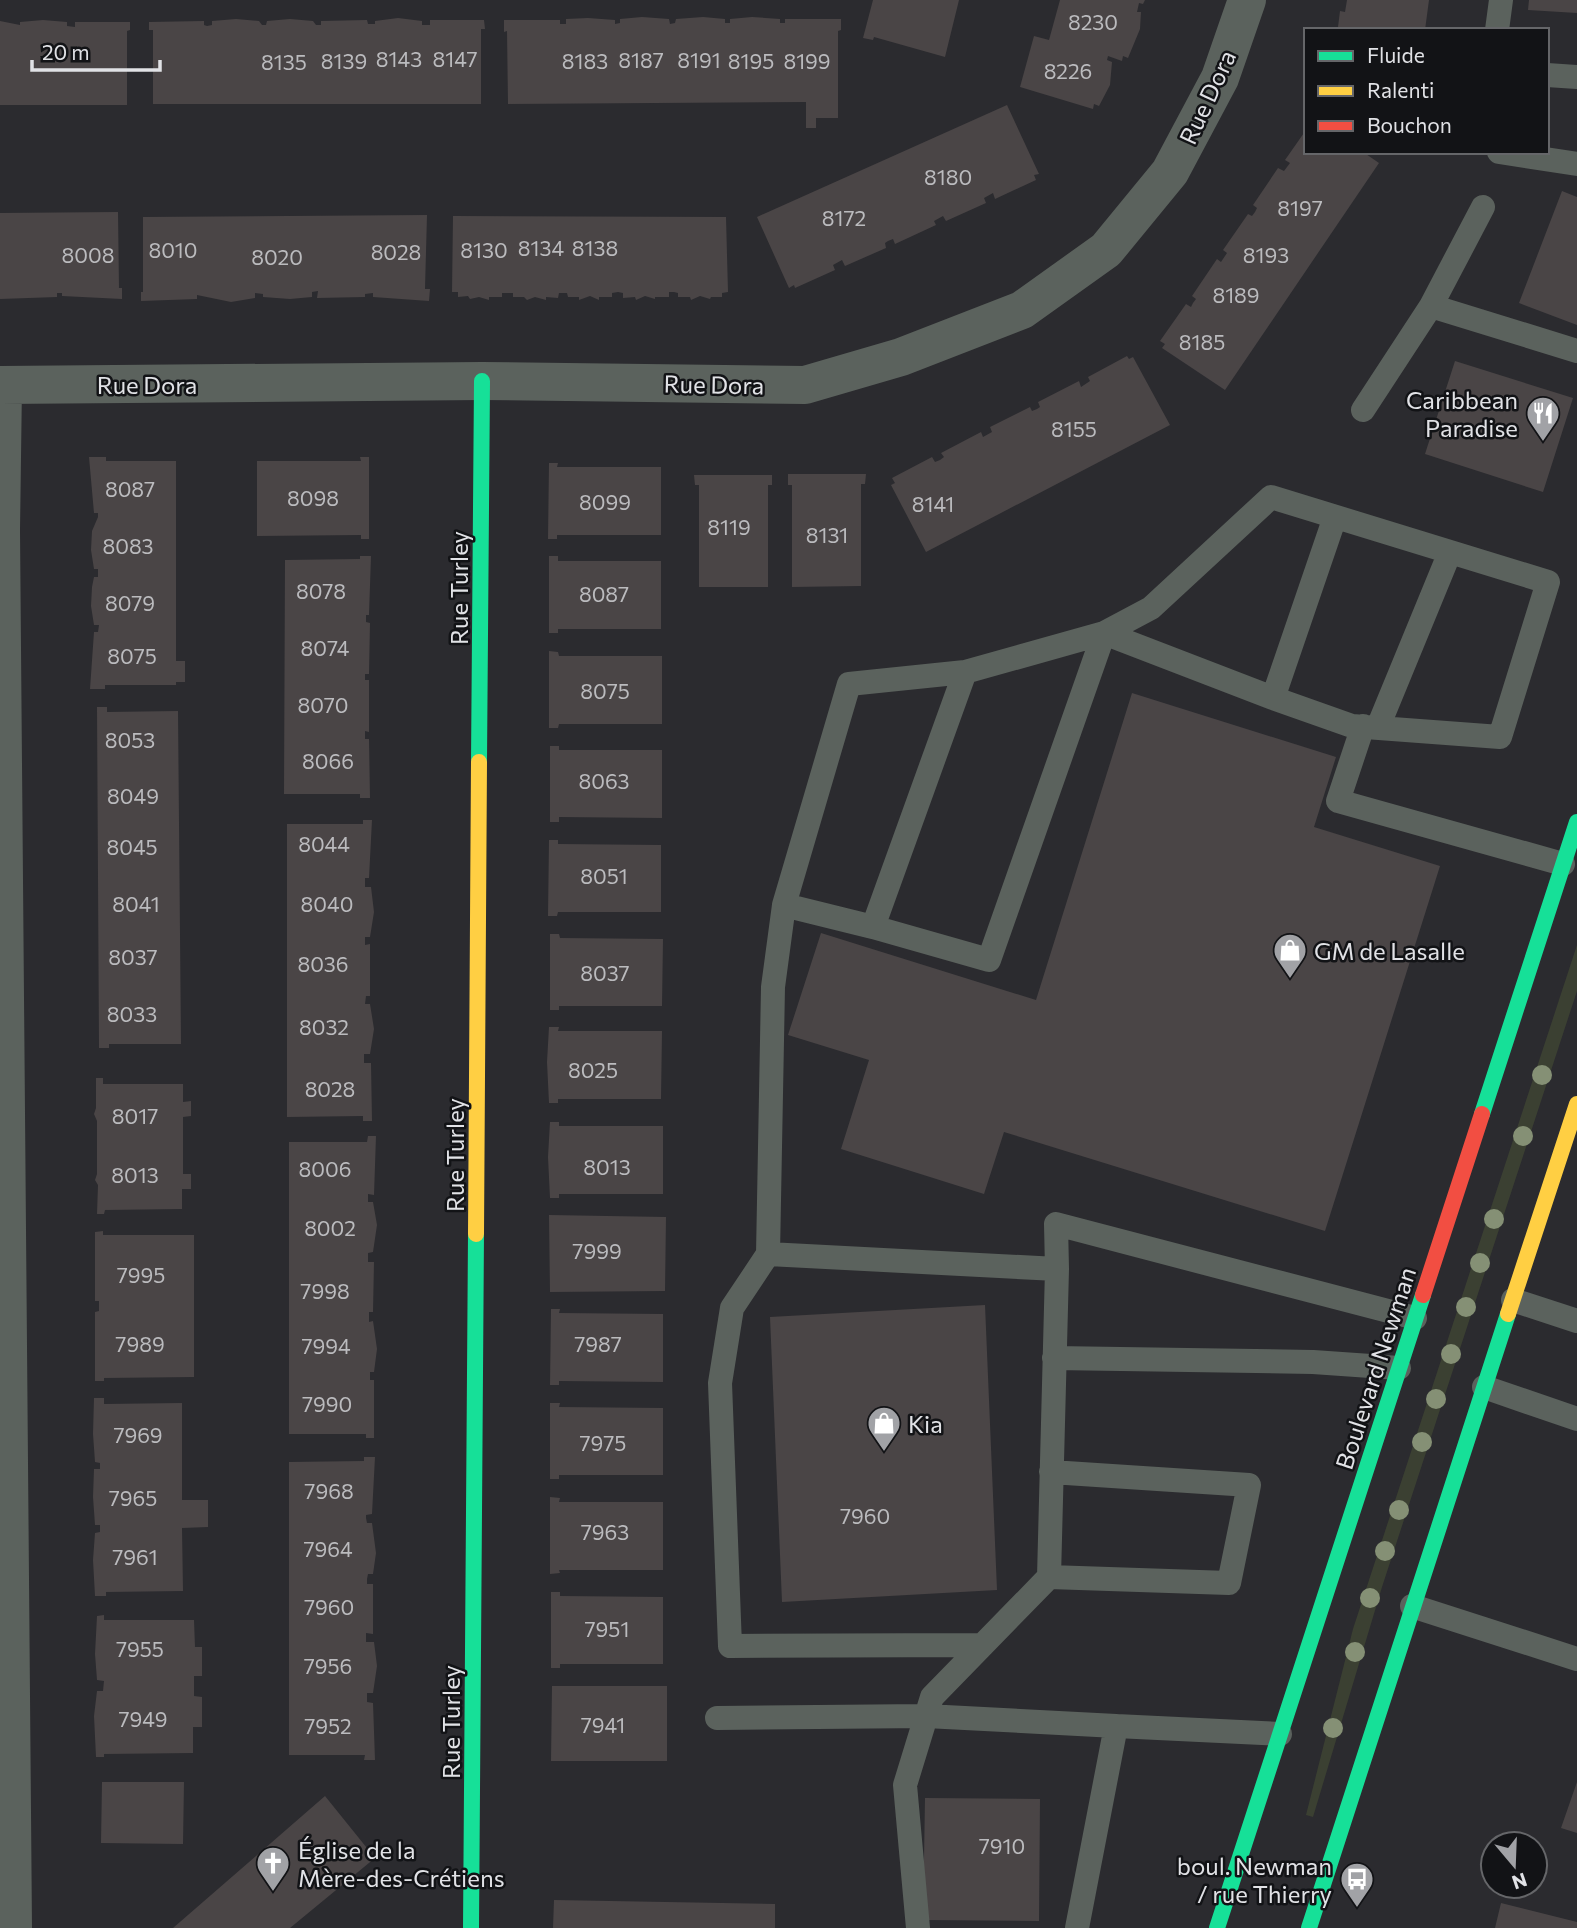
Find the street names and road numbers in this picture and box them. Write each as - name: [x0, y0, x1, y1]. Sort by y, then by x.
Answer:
- street label: Rue Dora: [1173, 45, 1241, 149]
- street label: Rue Dora: [663, 369, 765, 399]
- street label: Rue Dora: [97, 370, 197, 399]
- street label: Rue Turley: [444, 531, 473, 645]
- street label: Rue Turley: [440, 1098, 469, 1212]
- street label: Boulevard Newman: [1329, 1263, 1421, 1473]
- street label: Rue Turley: [436, 1665, 465, 1779]

